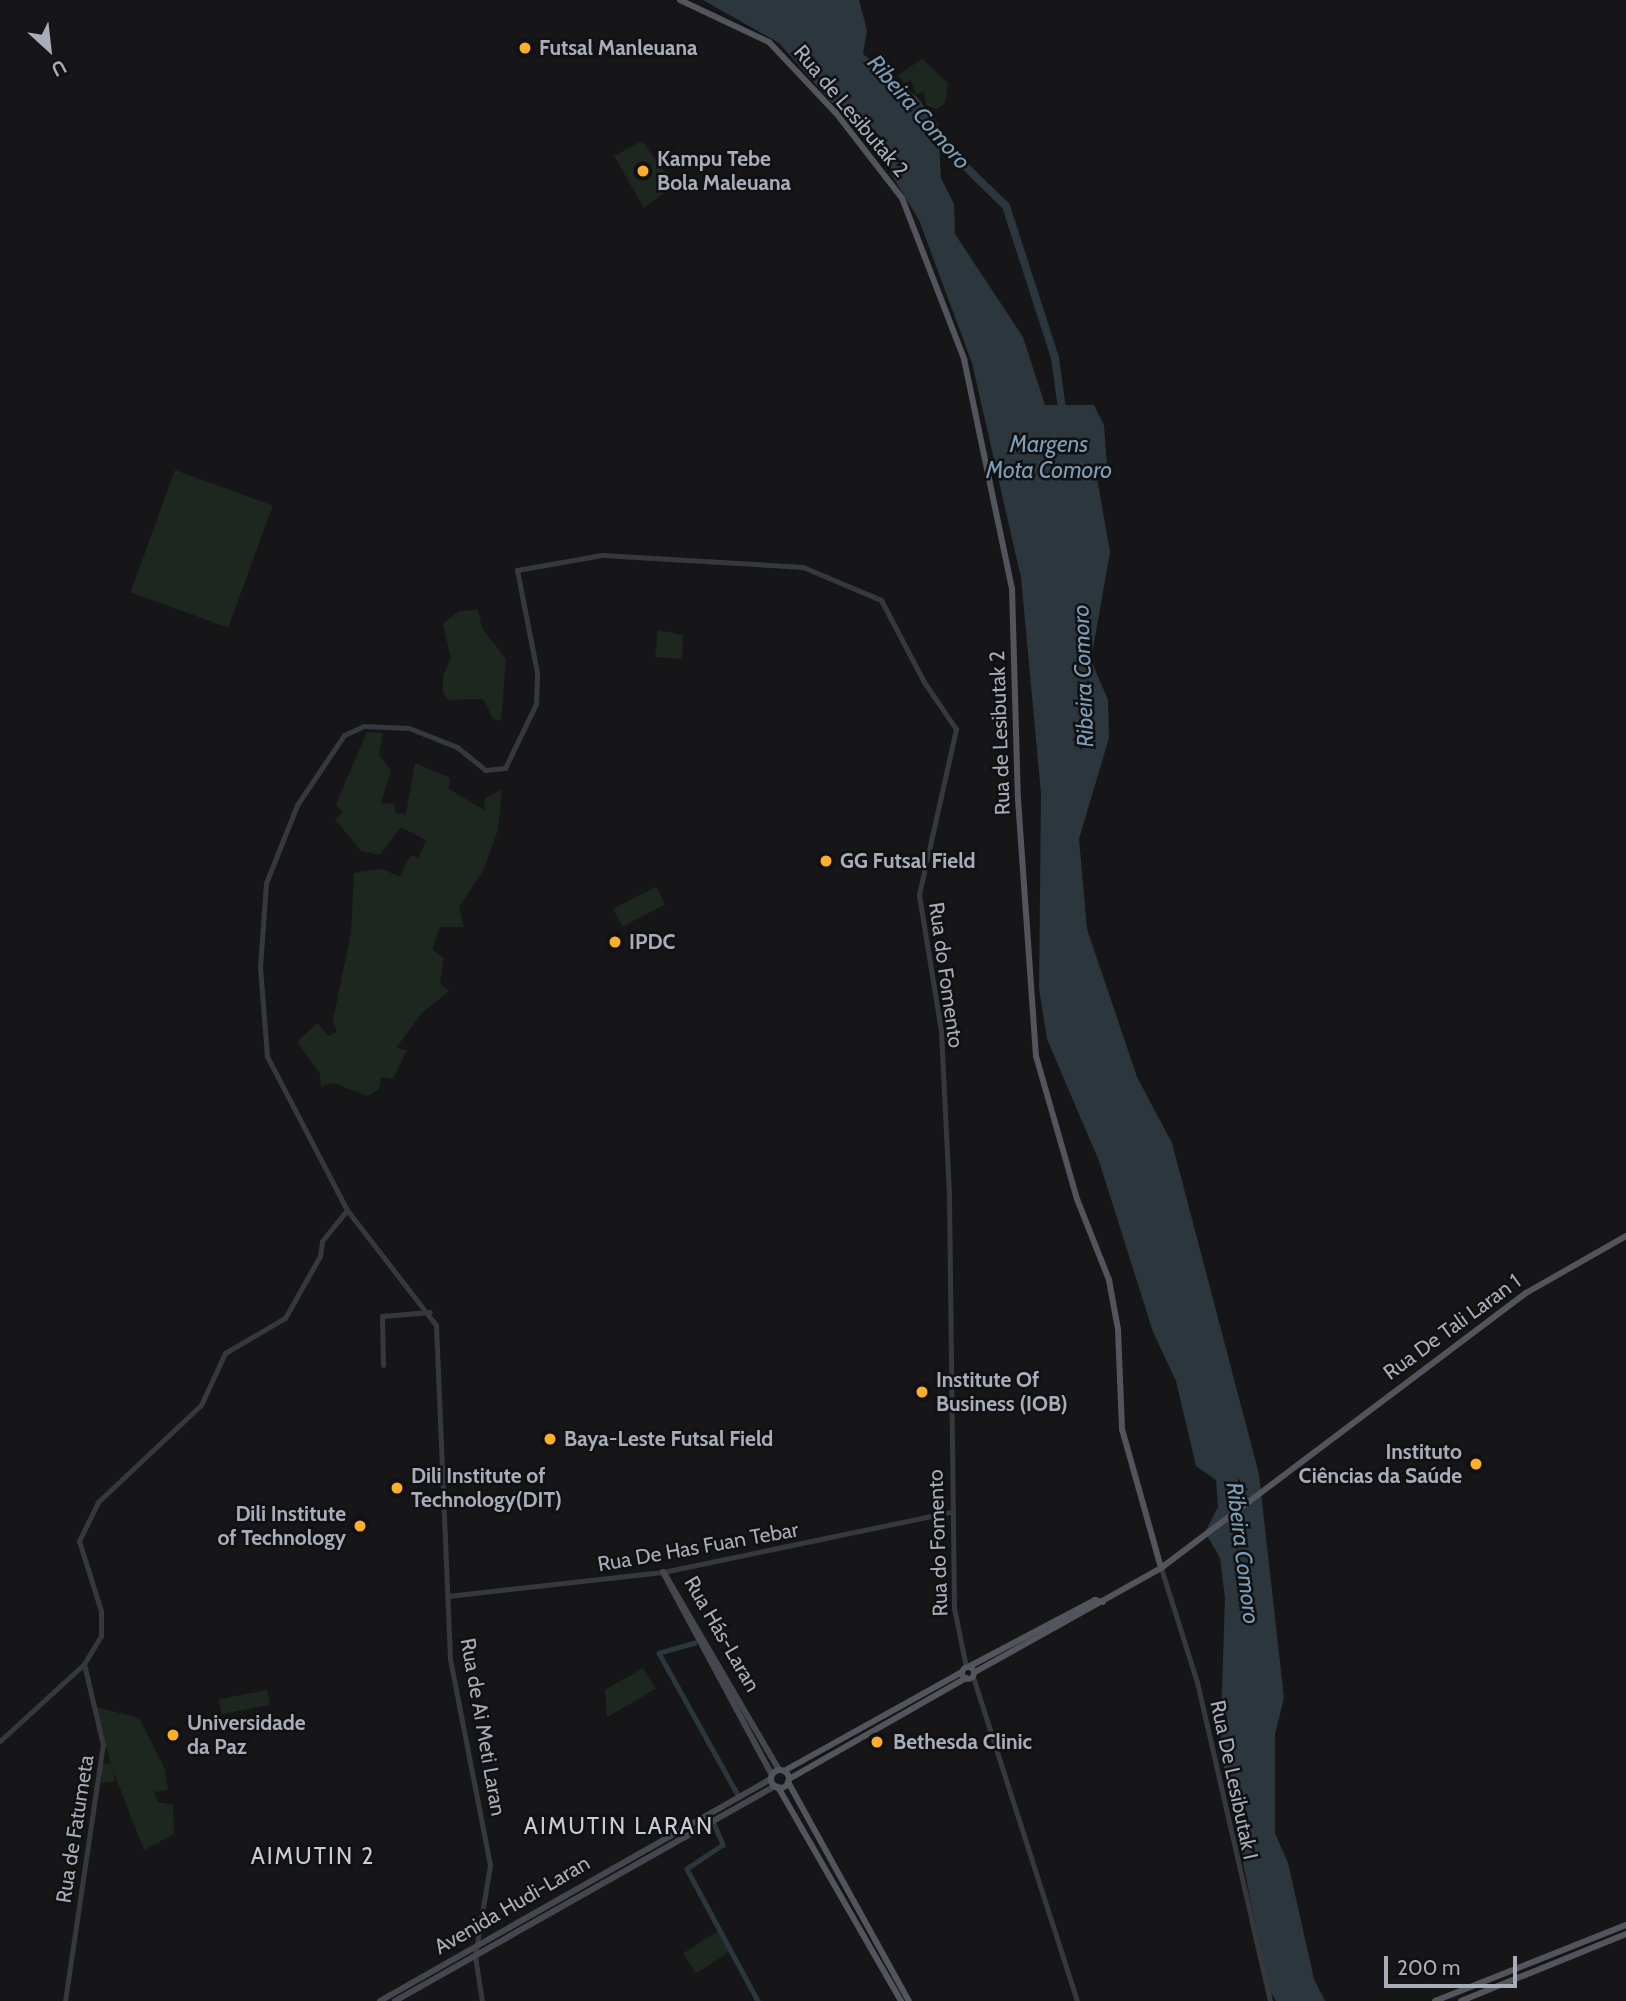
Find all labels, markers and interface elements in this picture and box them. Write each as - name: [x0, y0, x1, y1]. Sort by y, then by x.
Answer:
- north arrow: [14, 14, 84, 84]
- place label: Futsal Manleuana: [539, 35, 698, 61]
- marker: Futsal Manleuana: [517, 40, 533, 56]
- street label: Rua de Lesibutak 2: [788, 40, 914, 182]
- water label: Ribeira Comoro: [862, 49, 976, 175]
- text: U: [47, 55, 70, 82]
- place label: Kampu Tebe Bola Maleuana: [657, 146, 791, 196]
- marker: Kampu Tebe Bola Maleuana: [635, 163, 651, 179]
- water label: Margens Mota Comoro: [986, 430, 1112, 484]
- water label: Ribeira Comoro: [1067, 604, 1099, 748]
- street label: Rua de Lesibutak 2: [985, 650, 1015, 816]
- place label: GG Futsal Field: [840, 848, 976, 874]
- marker: GG Futsal Field: [818, 853, 834, 869]
- street label: Rua do Fomento: [923, 900, 969, 1050]
- place label: IPDC: [629, 929, 675, 955]
- marker: IPDC: [607, 934, 623, 950]
- street label: Rua De Tali Laran 1: [1378, 1269, 1526, 1385]
- place label: Institute Of Business (IOB): [936, 1367, 1068, 1417]
- marker: Institute Of Business (IOB): [914, 1384, 930, 1400]
- place label: Baya-Leste Futsal Field: [564, 1426, 773, 1452]
- marker: Baya-Leste Futsal Field: [542, 1431, 558, 1447]
- place label: Instituto Ciências da Saúde: [1299, 1439, 1462, 1489]
- marker: Instituto Ciências da Saúde: [1468, 1456, 1484, 1472]
- place label: Dili Institute of Technology(DIT): [411, 1463, 562, 1513]
- street label: Rua do Fomento: [923, 1469, 953, 1617]
- marker: Dili Institute of Technology(DIT): [389, 1480, 405, 1496]
- water label: Ribeira Comoro: [1221, 1481, 1265, 1625]
- place label: Dili Institute of Technology: [218, 1501, 346, 1551]
- street label: Rua De Has Fuan Tebar: [596, 1517, 800, 1577]
- marker: Dili Institute of Technology: [352, 1518, 368, 1534]
- street label: Rua Hás-Laran: [679, 1572, 765, 1696]
- street label: Rua de Ai Meti Laran: [455, 1636, 511, 1818]
- street label: Rua De Lesibutak I: [1205, 1698, 1263, 1862]
- place label: Universidade da Paz: [187, 1710, 306, 1760]
- marker: Universidade da Paz: [165, 1727, 181, 1743]
- place label: Bethesda Clinic: [893, 1729, 1032, 1755]
- marker: Bethesda Clinic: [867, 1732, 887, 1752]
- street label: Rua de Fatumeta: [51, 1753, 99, 1905]
- district label: AIMUTIN LARAN: [525, 1812, 713, 1840]
- district label: AIMUTIN 2: [252, 1842, 374, 1870]
- street label: Avenida Hudi-Laran: [430, 1850, 594, 1960]
- scale bar: [1388, 1941, 1521, 1985]
- text: 200 m: [1397, 1955, 1460, 1980]

